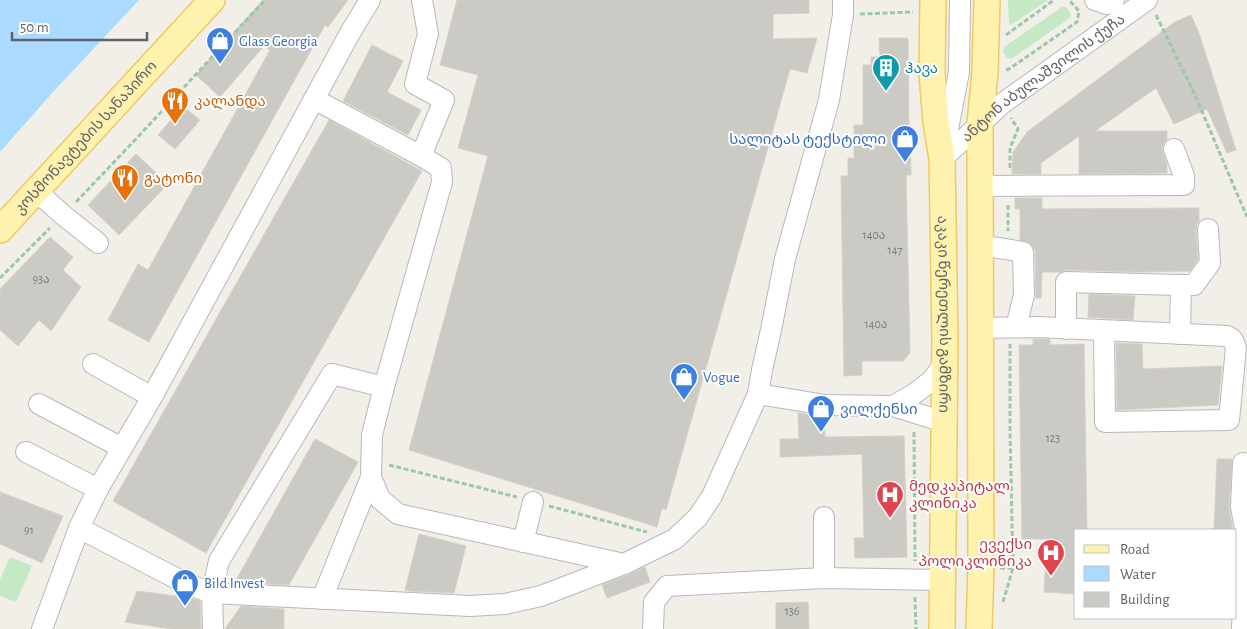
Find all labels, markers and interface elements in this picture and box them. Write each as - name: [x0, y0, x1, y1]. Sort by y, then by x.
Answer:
- scale bar: [12, 10, 148, 42]
- street label: ანტონ აბულაშვილის ქუჩა: [959, 11, 1128, 145]
- text: 50 m: [20, 20, 49, 35]
- shop icon: Glass Georgia: [205, 26, 235, 65]
- place label: Glass Georgia: [239, 34, 318, 49]
- building icon: ჰავა: [871, 53, 901, 92]
- street label: კოსმონავტების სანაპირო: [12, 58, 160, 218]
- place label: ჰავა: [905, 61, 938, 77]
- restaurant icon: კალანდა: [160, 86, 190, 125]
- place label: კალანდა: [194, 94, 266, 110]
- shop icon: სალიტას ტექსტილი: [890, 124, 920, 163]
- place label: სალიტას ტექსტილი: [729, 132, 886, 148]
- restaurant icon: გატონი: [110, 163, 140, 202]
- place label: გატონი: [144, 171, 202, 187]
- street label: აკაკი წერეთლის გამზირი: [934, 216, 952, 413]
- house number: 140ა: [863, 229, 885, 241]
- house number: 147: [888, 244, 902, 256]
- house number: 93ა: [32, 273, 50, 285]
- house number: 140ა: [865, 318, 887, 330]
- shop icon: Vogue: [669, 362, 699, 401]
- place label: Vogue: [703, 370, 740, 385]
- shop icon: ვილქენსი: [806, 394, 836, 433]
- place label: ვილქენსი: [840, 402, 918, 418]
- house number: 123: [1046, 432, 1060, 444]
- place label: მედკაპიტალ კლინიკა: [909, 479, 1010, 512]
- hospital icon: მედკაპიტალ კლინიკა: [875, 480, 905, 519]
- house number: 91: [24, 524, 34, 536]
- legend: [1074, 529, 1237, 619]
- place label: ევექსი პოლიკლინიკა: [919, 537, 1032, 570]
- hospital icon: ევექსი პოლიკლინიკა: [1036, 538, 1066, 577]
- text: Road: [1120, 542, 1150, 557]
- text: Water: [1120, 567, 1156, 582]
- shop icon: Bild Invest: [170, 568, 200, 607]
- place label: Bild Invest: [204, 576, 265, 591]
- text: Building: [1120, 592, 1170, 607]
- house number: 136: [785, 605, 800, 617]

